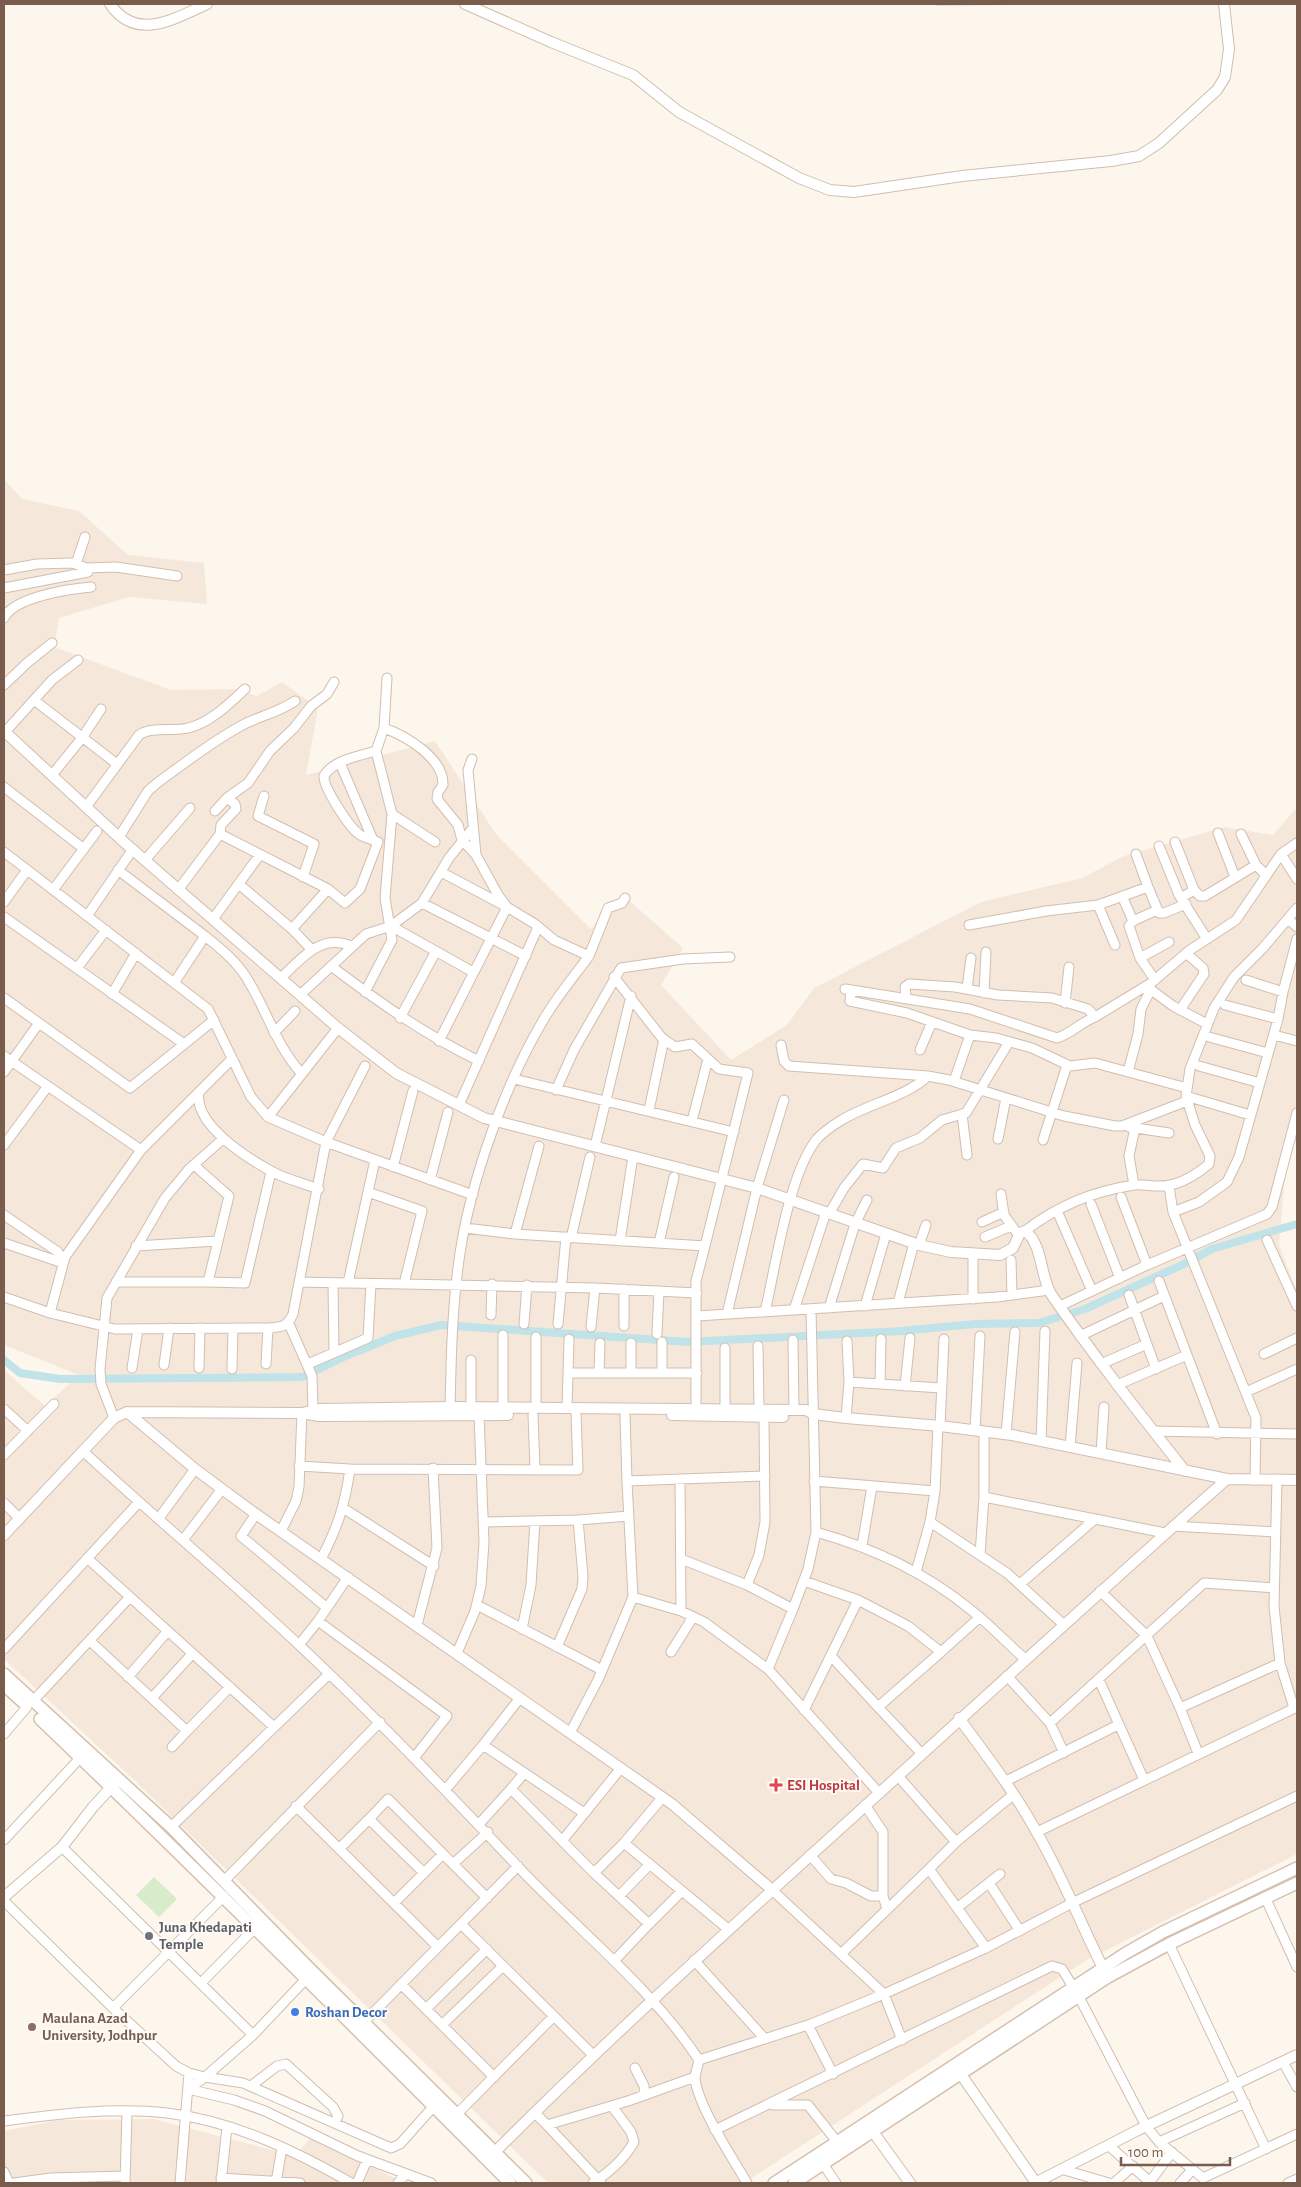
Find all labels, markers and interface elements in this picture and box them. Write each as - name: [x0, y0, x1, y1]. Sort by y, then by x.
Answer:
- marker: ESI Hospital: [769, 1778, 783, 1792]
- place label: ESI Hospital: [787, 1778, 860, 1793]
- place label: Juna Khedapati Temple: [159, 1920, 252, 1952]
- marker: Juna Khedapati Temple: [143, 1930, 155, 1942]
- place label: Roshan Decor: [305, 2005, 388, 2020]
- marker: Roshan Decor: [289, 2006, 301, 2018]
- place label: Maulana Azad University, Jodhpur: [42, 2011, 158, 2043]
- marker: Maulana Azad University, Jodhpur: [26, 2021, 38, 2033]
- scale bar: [1121, 2134, 1230, 2166]
- text: 100 m: [1128, 2145, 1163, 2160]

